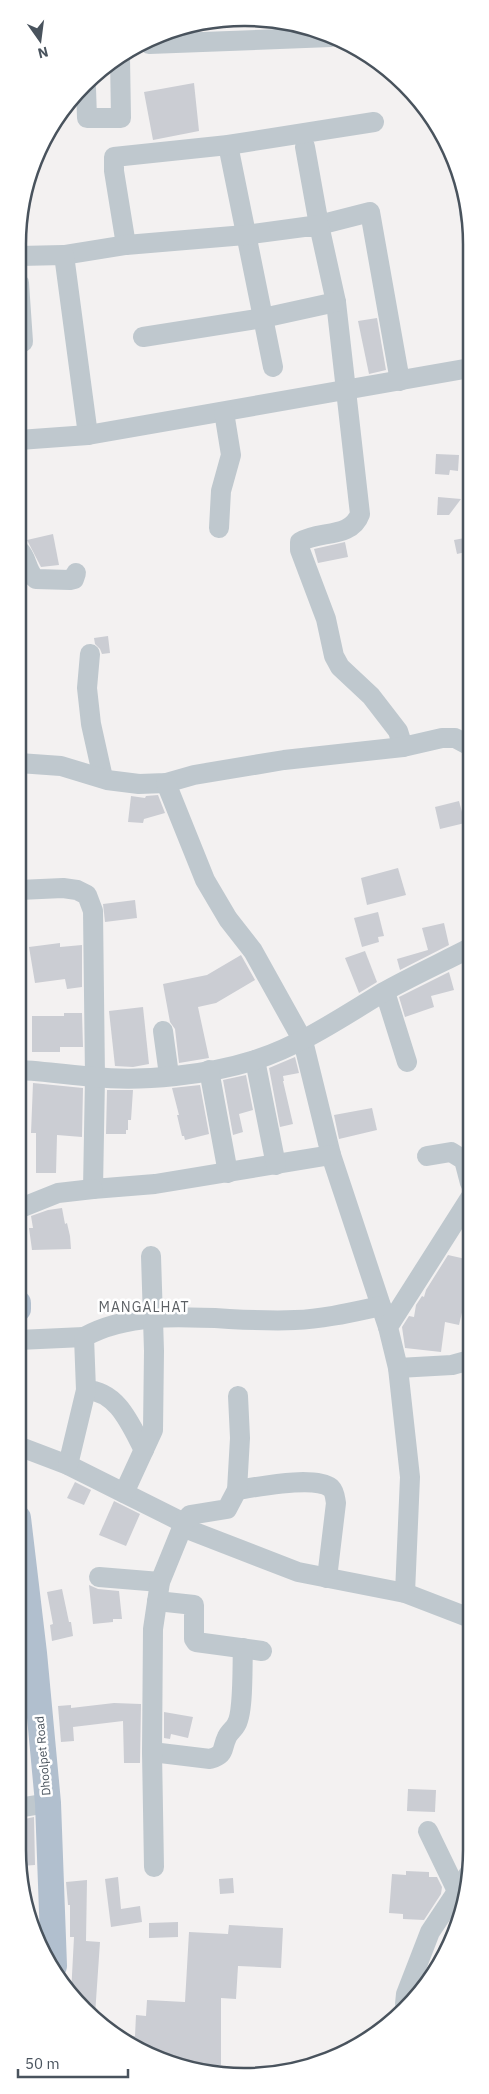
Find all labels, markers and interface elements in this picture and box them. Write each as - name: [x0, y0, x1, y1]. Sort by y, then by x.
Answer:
- north arrow: [15, 15, 65, 65]
- text: N: [36, 43, 50, 63]
- district label: MANGALHAT: [99, 1298, 189, 1316]
- street label: Dhoolpet Road: [32, 1716, 53, 1796]
- scale bar: [18, 2046, 128, 2078]
- text: 50 m: [25, 2054, 60, 2073]

